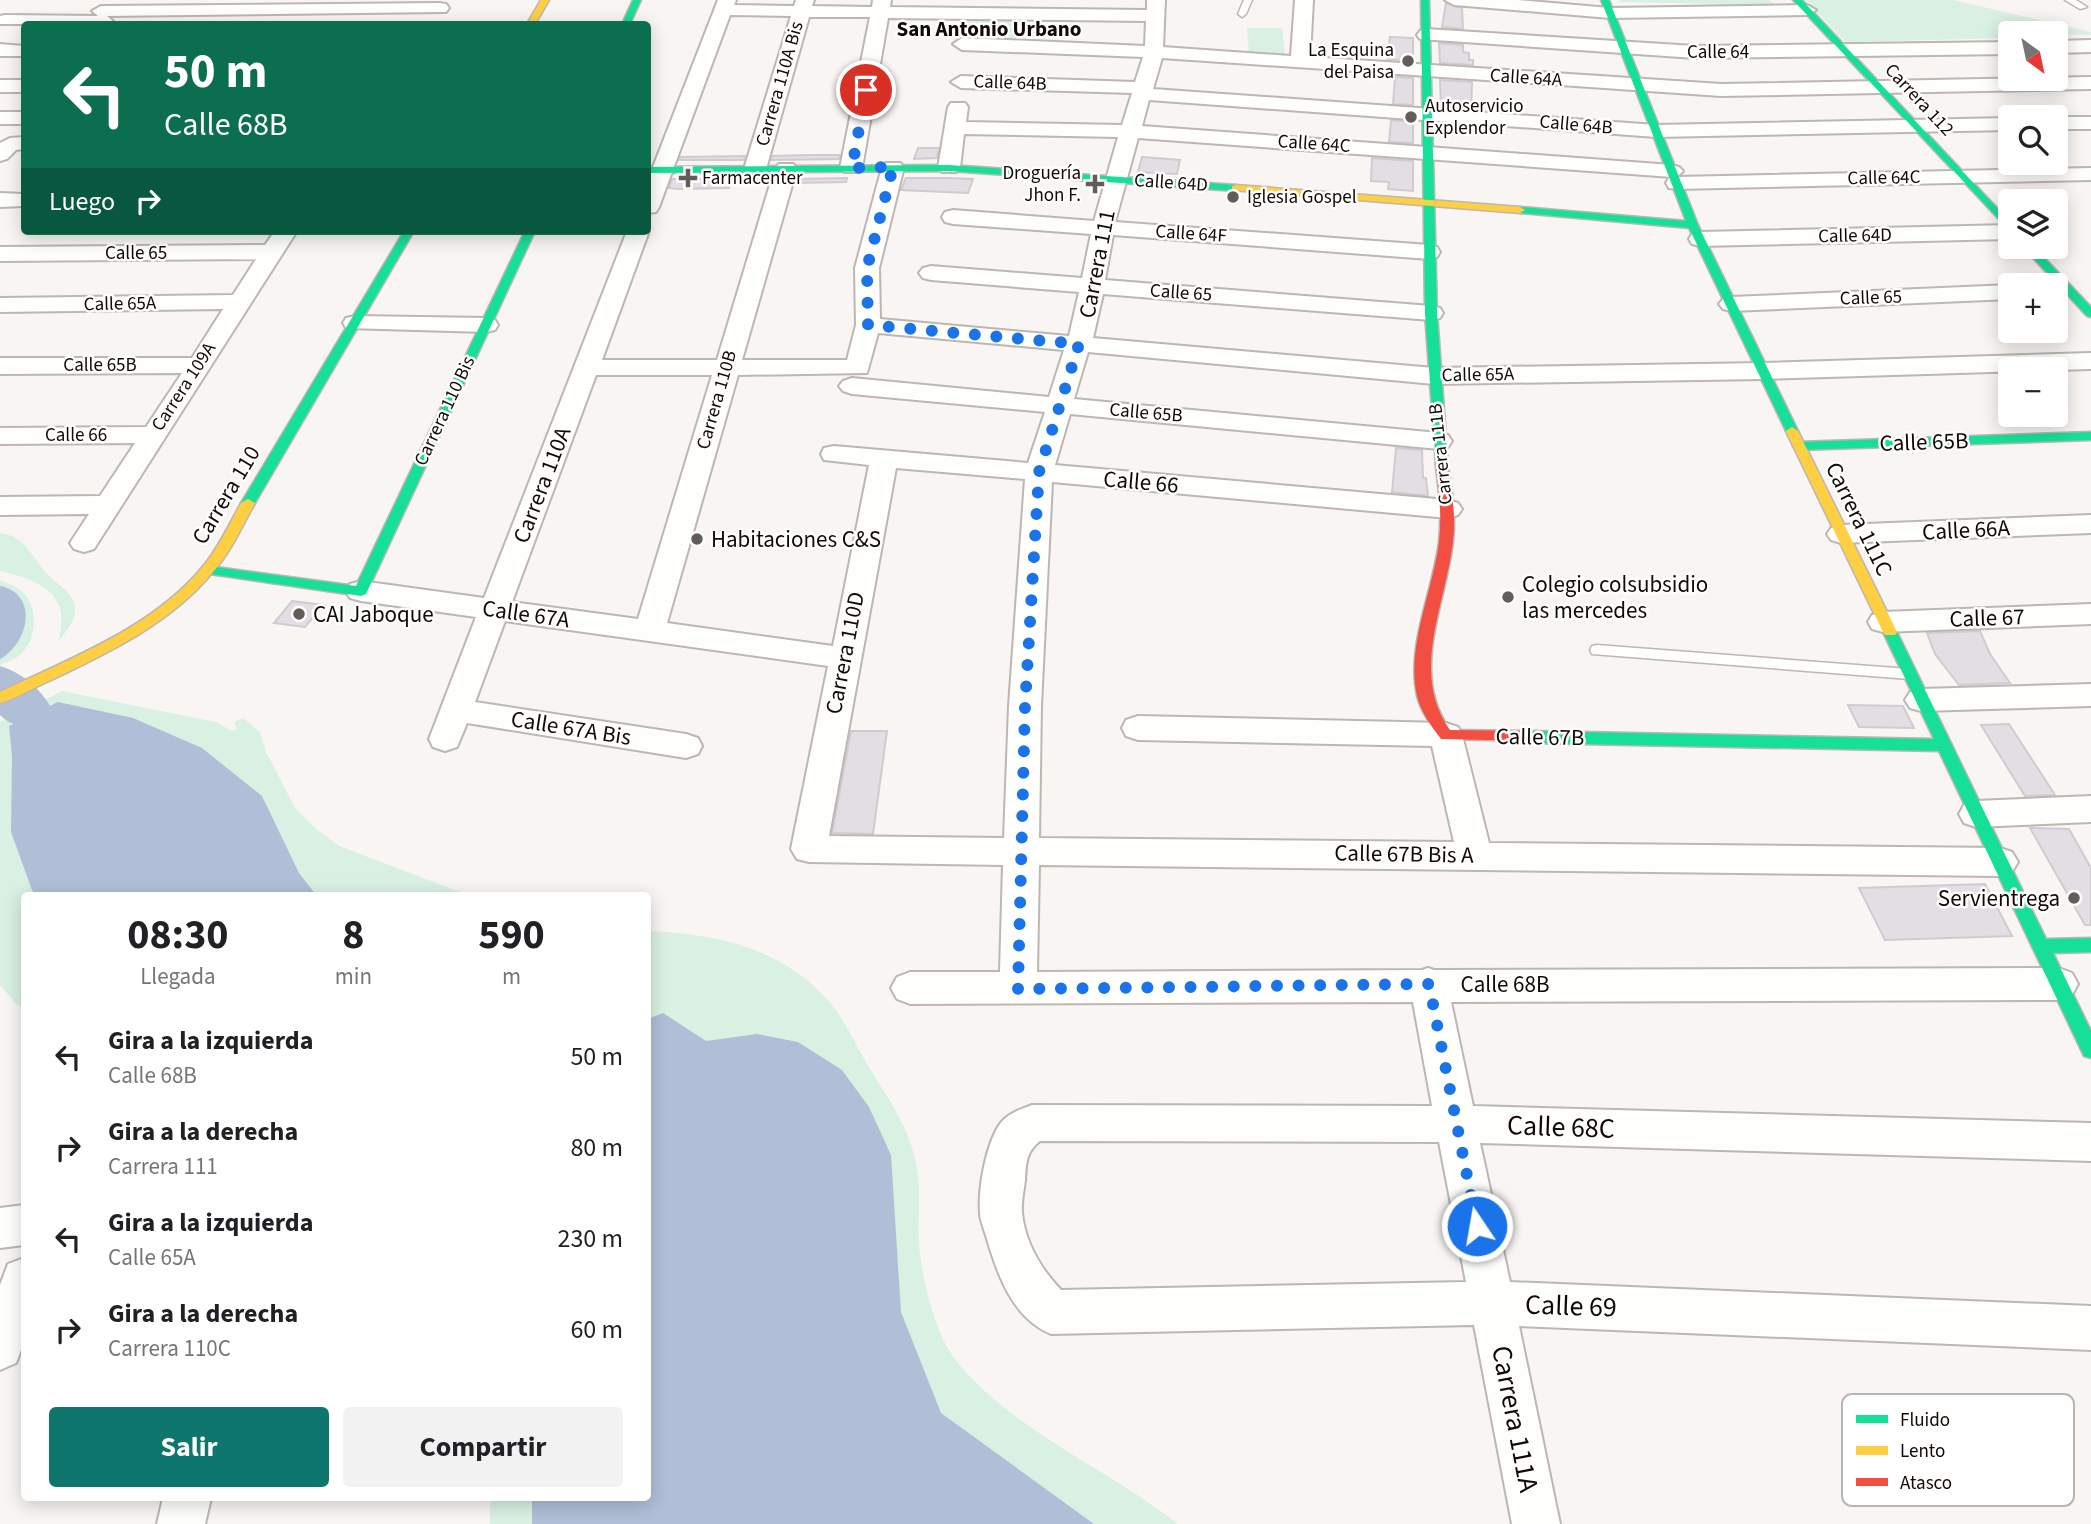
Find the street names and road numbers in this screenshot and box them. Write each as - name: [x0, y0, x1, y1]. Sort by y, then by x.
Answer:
- street label: Carrera 110A Bis: [749, 18, 811, 150]
- street label: Calle 64: [1687, 39, 1749, 66]
- street label: Carrera 112: [1878, 58, 1960, 142]
- street label: Calle 64A: [1489, 62, 1564, 94]
- street label: Calle 64B: [973, 68, 1047, 98]
- street label: Calle 64B: [1538, 108, 1614, 142]
- street label: Calle 64C: [1277, 128, 1352, 160]
- street label: Calle 64C: [1847, 164, 1921, 192]
- street label: Calle 64D: [1133, 167, 1209, 199]
- street label: Carrera 111: [1070, 207, 1124, 321]
- street label: Calle 64F: [1154, 218, 1228, 250]
- street label: Calle 64D: [1818, 222, 1892, 250]
- street label: Calle 65: [105, 240, 167, 267]
- street label: Calle 65: [1149, 277, 1213, 309]
- street label: Calle 65: [1839, 283, 1903, 313]
- street label: Calle 65A: [83, 290, 157, 318]
- street label: Carrera 109A: [145, 337, 223, 437]
- street label: Carrera 110B: [690, 347, 744, 453]
- street label: Calle 65B: [63, 352, 137, 379]
- street label: Carrera 110 Bis: [408, 352, 482, 470]
- street label: Calle 65A: [1441, 361, 1515, 389]
- street label: Calle 65B: [1108, 396, 1184, 430]
- street label: Carrera 111B: [1422, 402, 1460, 506]
- street label: Calle 66: [45, 422, 107, 449]
- street label: Carrera 110A: [505, 422, 579, 548]
- street label: Calle 65B: [1879, 424, 1969, 460]
- street label: Carrera 110: [184, 439, 268, 551]
- street label: Carrera 111C: [1817, 457, 1901, 581]
- street label: Calle 66: [1102, 462, 1180, 502]
- street label: Calle 66A: [1921, 511, 2011, 549]
- street label: Carrera 110D: [817, 589, 873, 717]
- street label: Calle 67A: [480, 592, 572, 637]
- street label: Calle 67: [1949, 600, 2025, 636]
- street label: Calle 67A Bis: [509, 702, 633, 754]
- street label: Calle 67B: [1495, 720, 1585, 754]
- street label: Calle 67B Bis A: [1334, 836, 1474, 872]
- street label: Calle 68B: [1461, 968, 1549, 1001]
- street label: Calle 68C: [1506, 1105, 1616, 1149]
- street label: Calle 69: [1524, 1284, 1618, 1328]
- street label: Carrera 111A: [1481, 1342, 1549, 1497]

